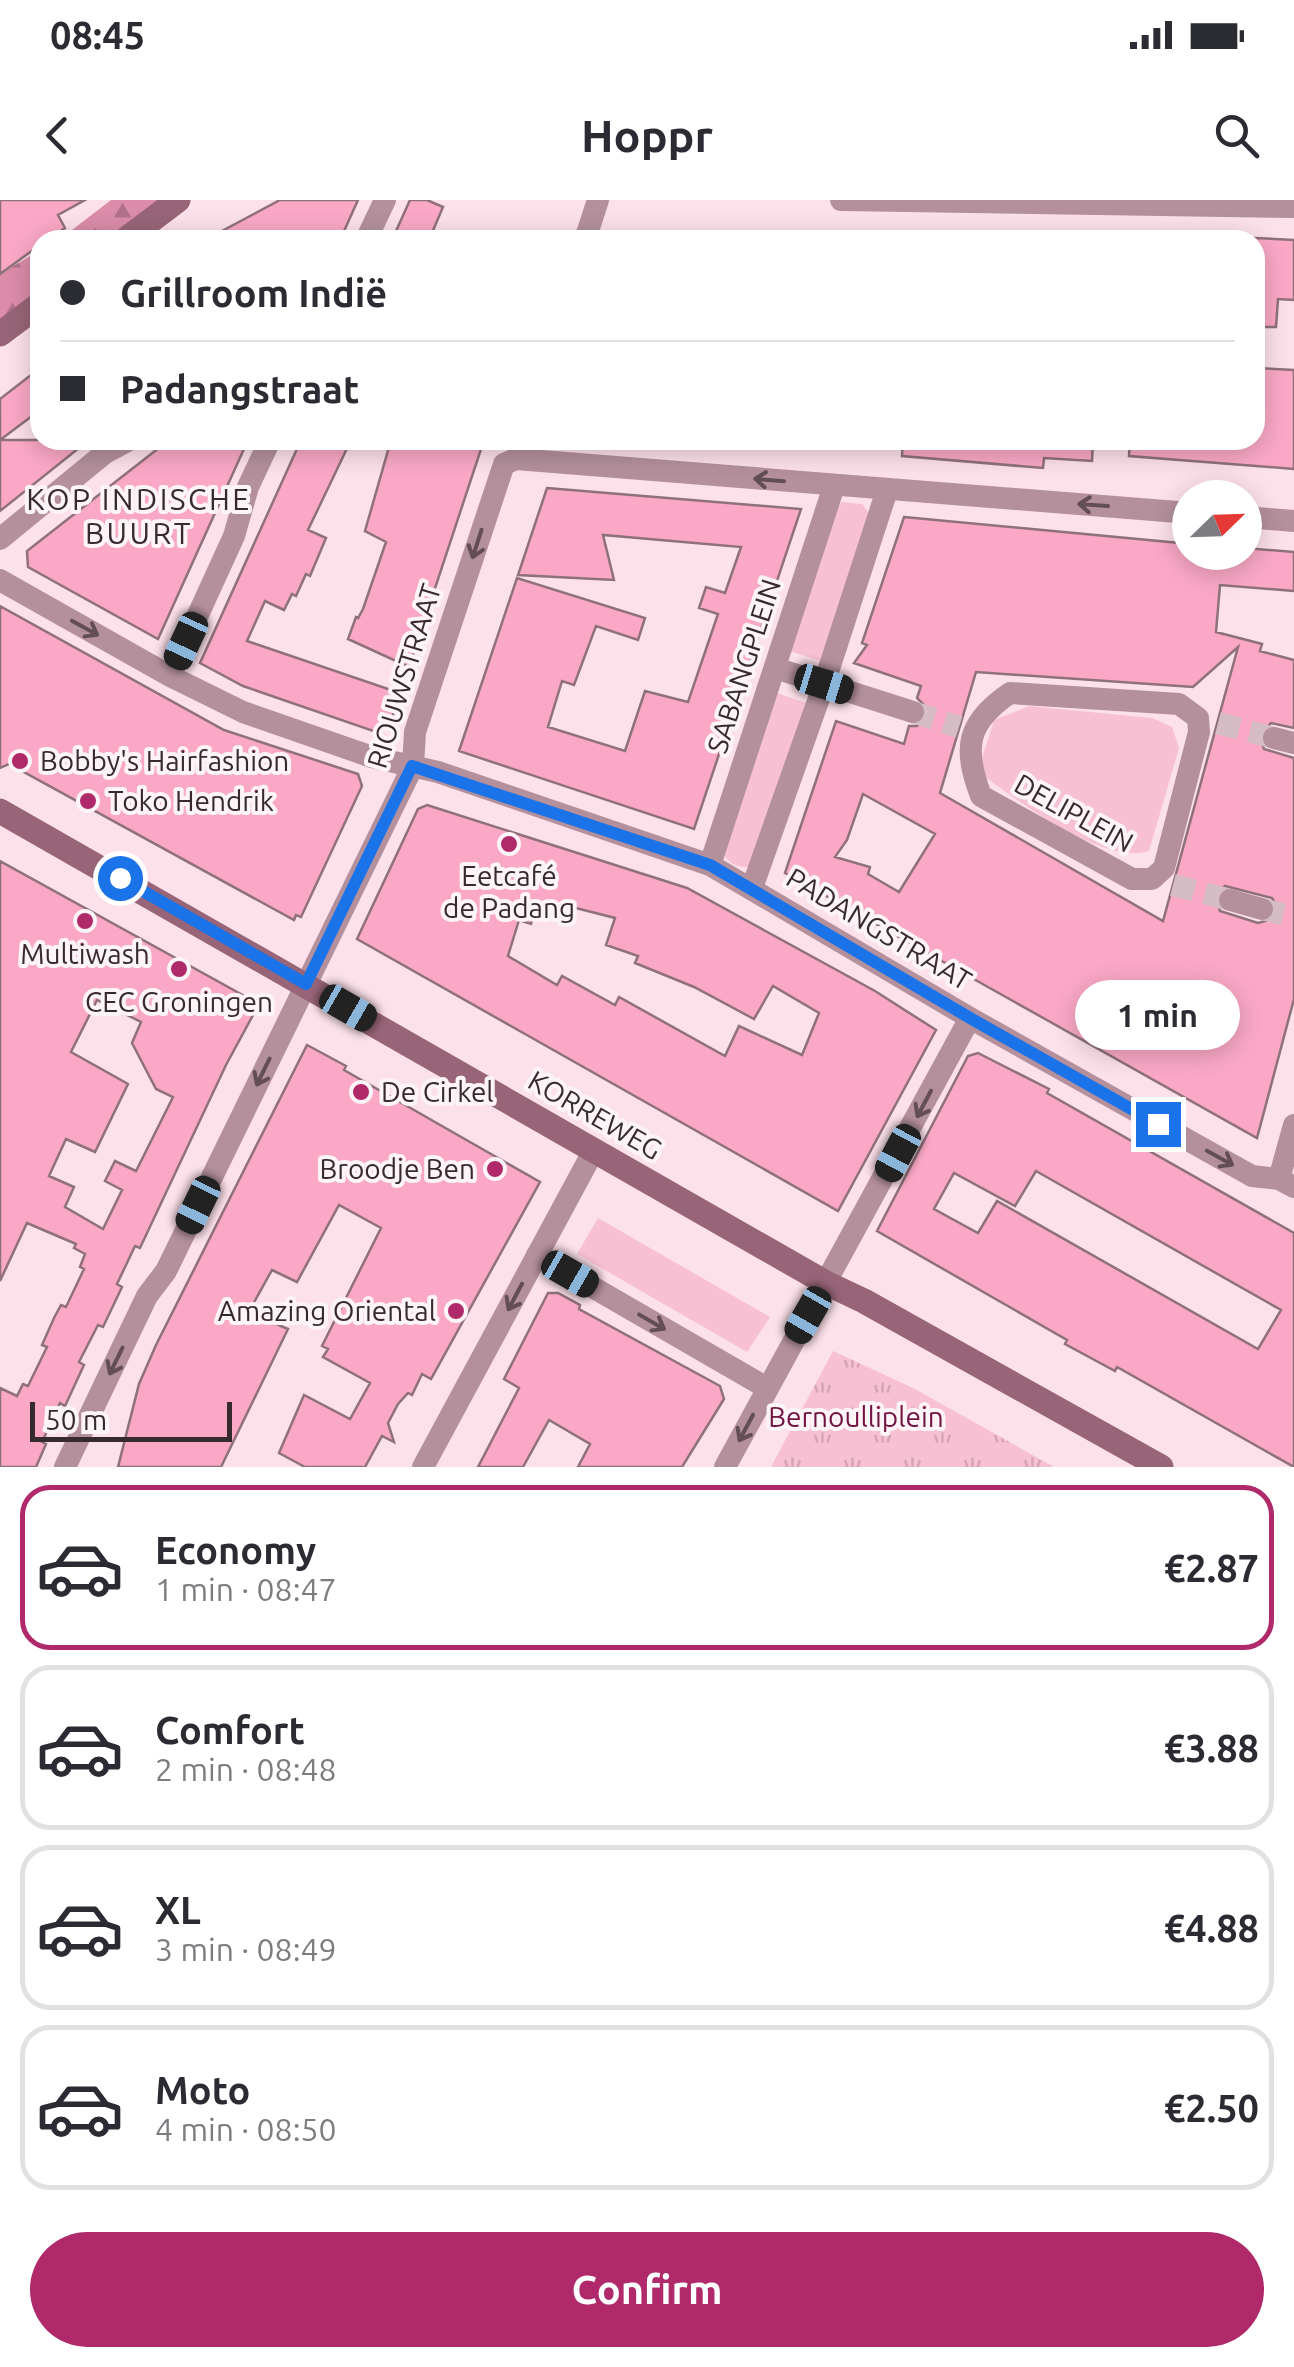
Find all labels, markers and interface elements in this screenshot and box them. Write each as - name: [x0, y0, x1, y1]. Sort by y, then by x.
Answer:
- text: 08:45: [50, 14, 145, 56]
- icon: back: [30, 108, 85, 163]
- icon: search: [1209, 108, 1264, 163]
- text: Hoppr: [581, 110, 713, 161]
- text: Grillroom Indië: [120, 272, 387, 314]
- text: Padangstraat: [120, 368, 359, 410]
- one-way arrow: [753, 471, 785, 490]
- north arrow: [1172, 480, 1262, 570]
- map controls: [1172, 480, 1262, 570]
- district label: KOP INDISCHE BUURT: [26, 482, 252, 550]
- one-way arrow: [1077, 496, 1109, 515]
- one-way arrow: [467, 528, 485, 560]
- street label: SABANGPLEIN: [701, 575, 786, 757]
- street label: RIOUWSTRAAT: [361, 580, 446, 772]
- car: [160, 607, 212, 675]
- one-way arrow: [70, 618, 99, 638]
- car: [791, 661, 857, 707]
- place label: Bobby's Hairfashion: [40, 745, 289, 776]
- marker: Bobby's Hairfashion: [9, 750, 31, 772]
- street label: DELIPLEIN: [1010, 767, 1139, 858]
- place label: Toko Hendrik: [108, 785, 274, 816]
- marker: Toko Hendrik: [77, 790, 99, 812]
- marker: Eetcafé de Padang: [498, 833, 520, 855]
- route start: [98, 856, 143, 901]
- place label: Eetcafé de Padang: [443, 860, 575, 923]
- street label: PADANGSTRAAT: [781, 861, 978, 996]
- marker: Multiwash: [74, 910, 96, 932]
- place label: Multiwash: [20, 938, 150, 969]
- marker: CEC Groningen: [168, 958, 190, 980]
- callout: 1 min: [1076, 979, 1240, 1049]
- car: [315, 980, 381, 1036]
- place label: CEC Groningen: [85, 986, 273, 1017]
- text: 1 min: [1117, 997, 1198, 1033]
- one-way arrow: [253, 1057, 272, 1086]
- street label: KORREWEG: [523, 1064, 667, 1165]
- place label: De Cirkel: [381, 1076, 494, 1107]
- marker: De Cirkel: [350, 1081, 372, 1103]
- one-way arrow: [914, 1089, 933, 1119]
- route end: [1136, 1102, 1181, 1147]
- car: [871, 1119, 925, 1187]
- one-way arrow: [1205, 1149, 1235, 1169]
- place label: Broodje Ben: [320, 1153, 475, 1184]
- marker: Broodje Ben: [484, 1158, 506, 1180]
- car: [171, 1171, 225, 1239]
- car: [537, 1246, 603, 1302]
- one-way arrow: [504, 1282, 524, 1311]
- car: [780, 1282, 836, 1348]
- place label: Amazing Oriental: [218, 1295, 436, 1326]
- marker: Amazing Oriental: [445, 1300, 467, 1322]
- one-way arrow: [637, 1312, 666, 1332]
- one-way arrow: [105, 1345, 124, 1375]
- scale bar: [30, 1397, 232, 1442]
- park label: Bernoulliplein: [768, 1401, 944, 1432]
- text: 50 m: [45, 1404, 107, 1435]
- one-way arrow: [736, 1412, 755, 1442]
- icon: car: [35, 1523, 125, 1613]
- text: Economy: [155, 1529, 316, 1571]
- text: €2.87: [1164, 1547, 1259, 1589]
- text: 1 min · 08:47: [155, 1571, 337, 1607]
- icon: car: [35, 1703, 125, 1793]
- text: Comfort: [155, 1709, 305, 1751]
- text: €3.88: [1164, 1727, 1259, 1769]
- text: 2 min · 08:48: [155, 1751, 337, 1787]
- icon: car: [35, 1883, 125, 1973]
- text: XL: [155, 1889, 201, 1931]
- text: €4.88: [1164, 1907, 1259, 1949]
- text: 3 min · 08:49: [155, 1931, 337, 1967]
- icon: car: [35, 2063, 125, 2153]
- text: Moto: [155, 2069, 250, 2111]
- text: €2.50: [1164, 2087, 1259, 2129]
- text: 4 min · 08:50: [155, 2111, 337, 2147]
- button: Confirm: [30, 2232, 1264, 2347]

